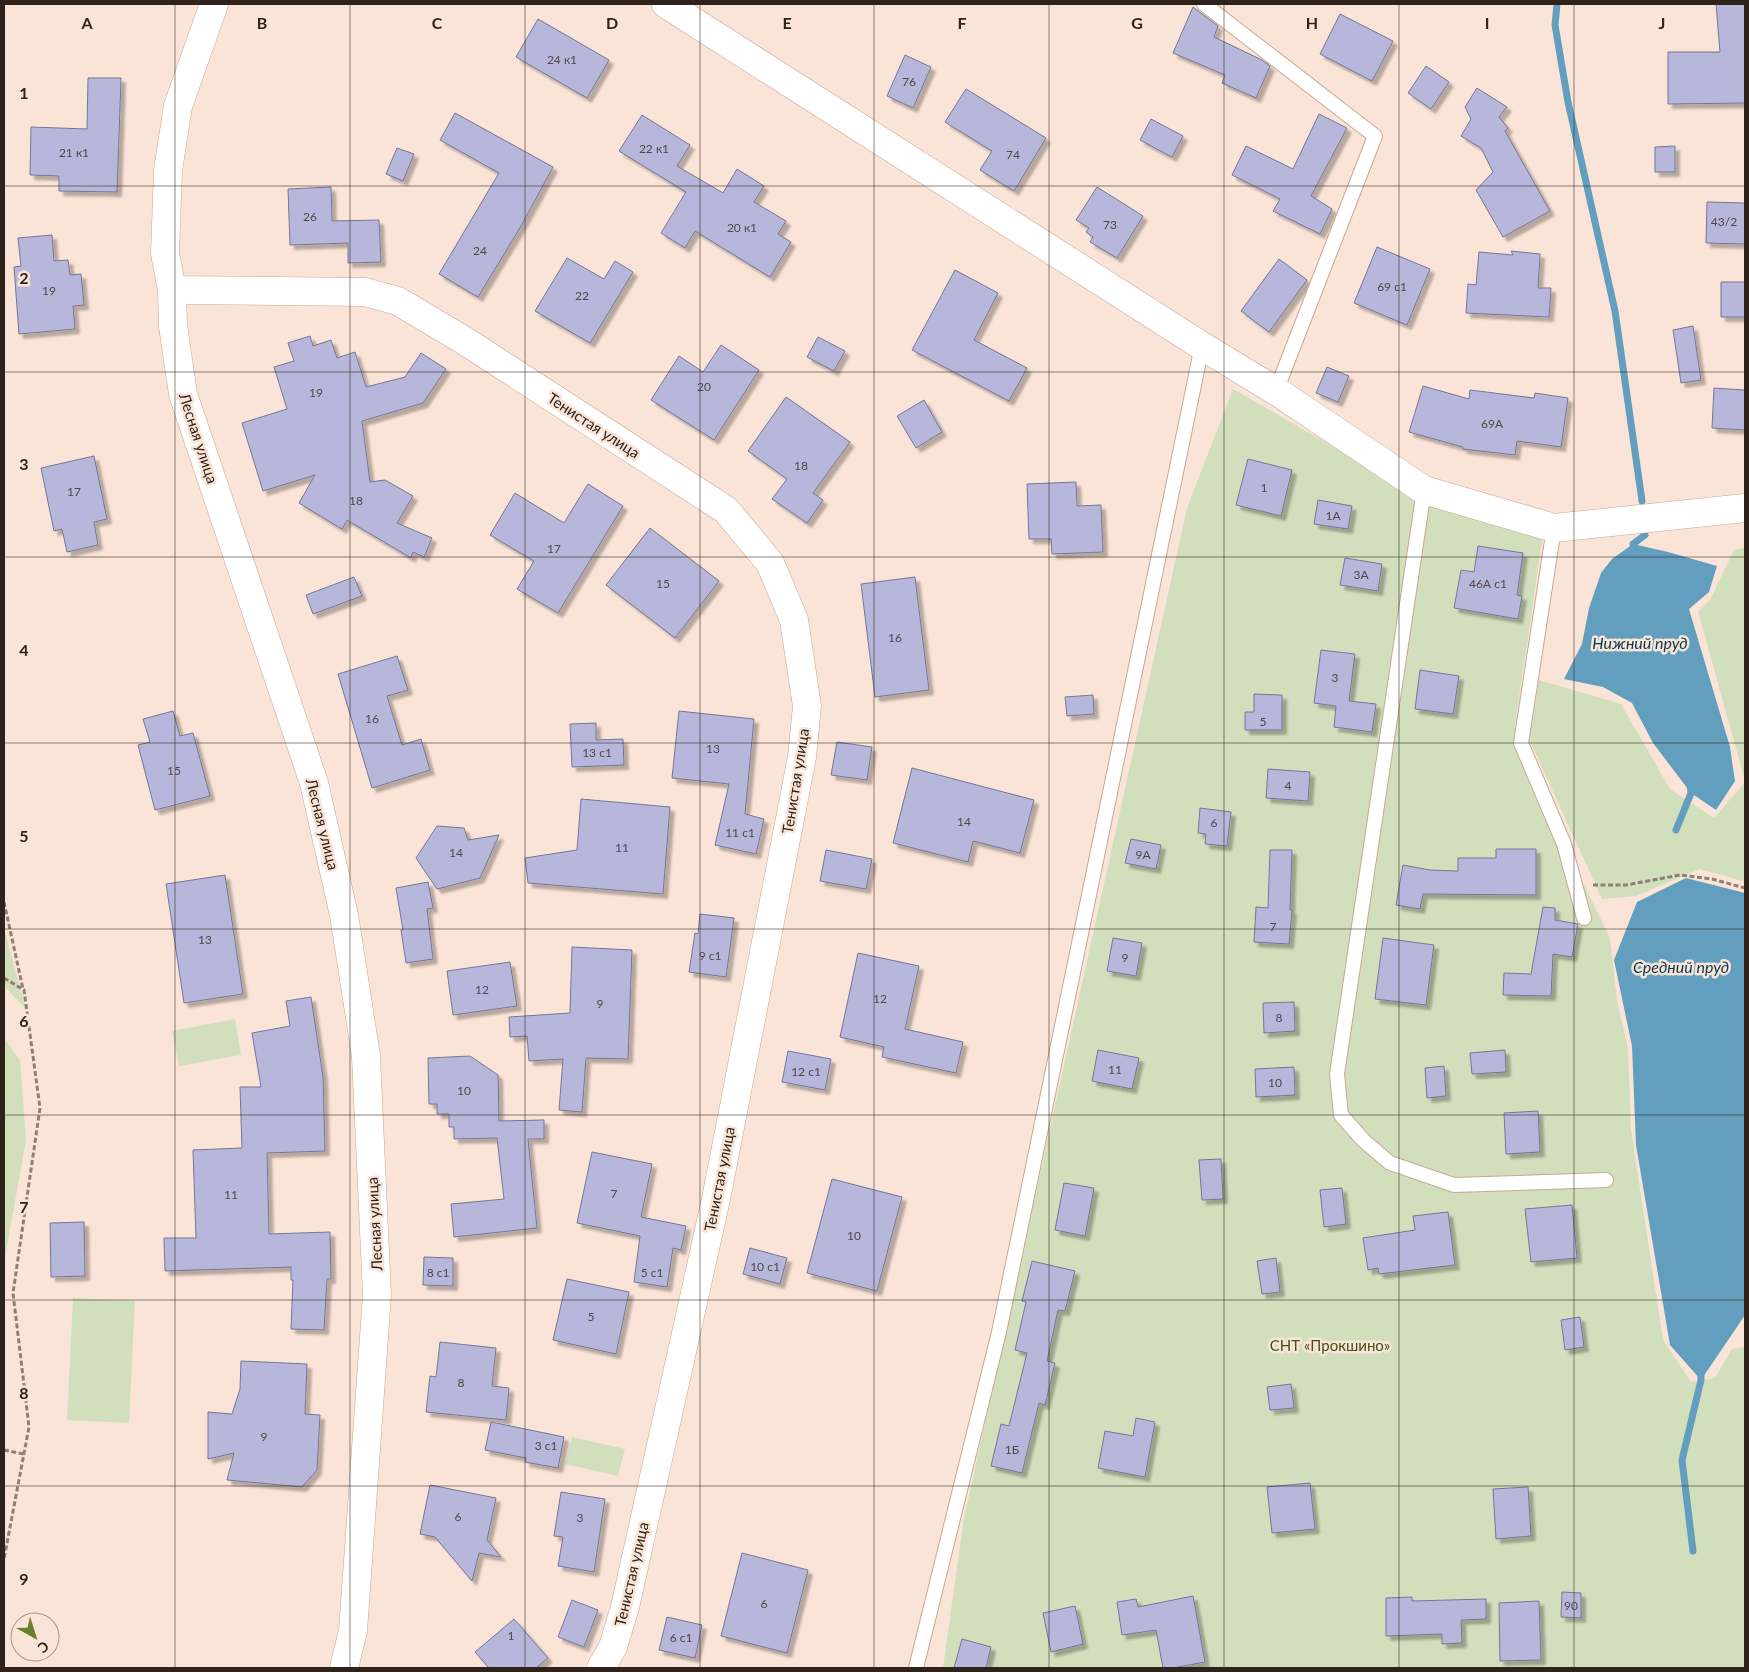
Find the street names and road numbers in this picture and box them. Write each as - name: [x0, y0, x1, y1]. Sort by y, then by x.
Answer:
- street label: Тенистая улица: [544, 388, 644, 462]
- street label: Лесная улица: [176, 390, 222, 485]
- street label: Тенистая улица: [778, 727, 812, 835]
- street label: Лесная улица: [303, 775, 343, 872]
- street label: Тенистая улица: [700, 1125, 738, 1233]
- street label: Лесная улица: [363, 1177, 385, 1272]
- street label: Тенистая улица: [610, 1520, 652, 1628]

